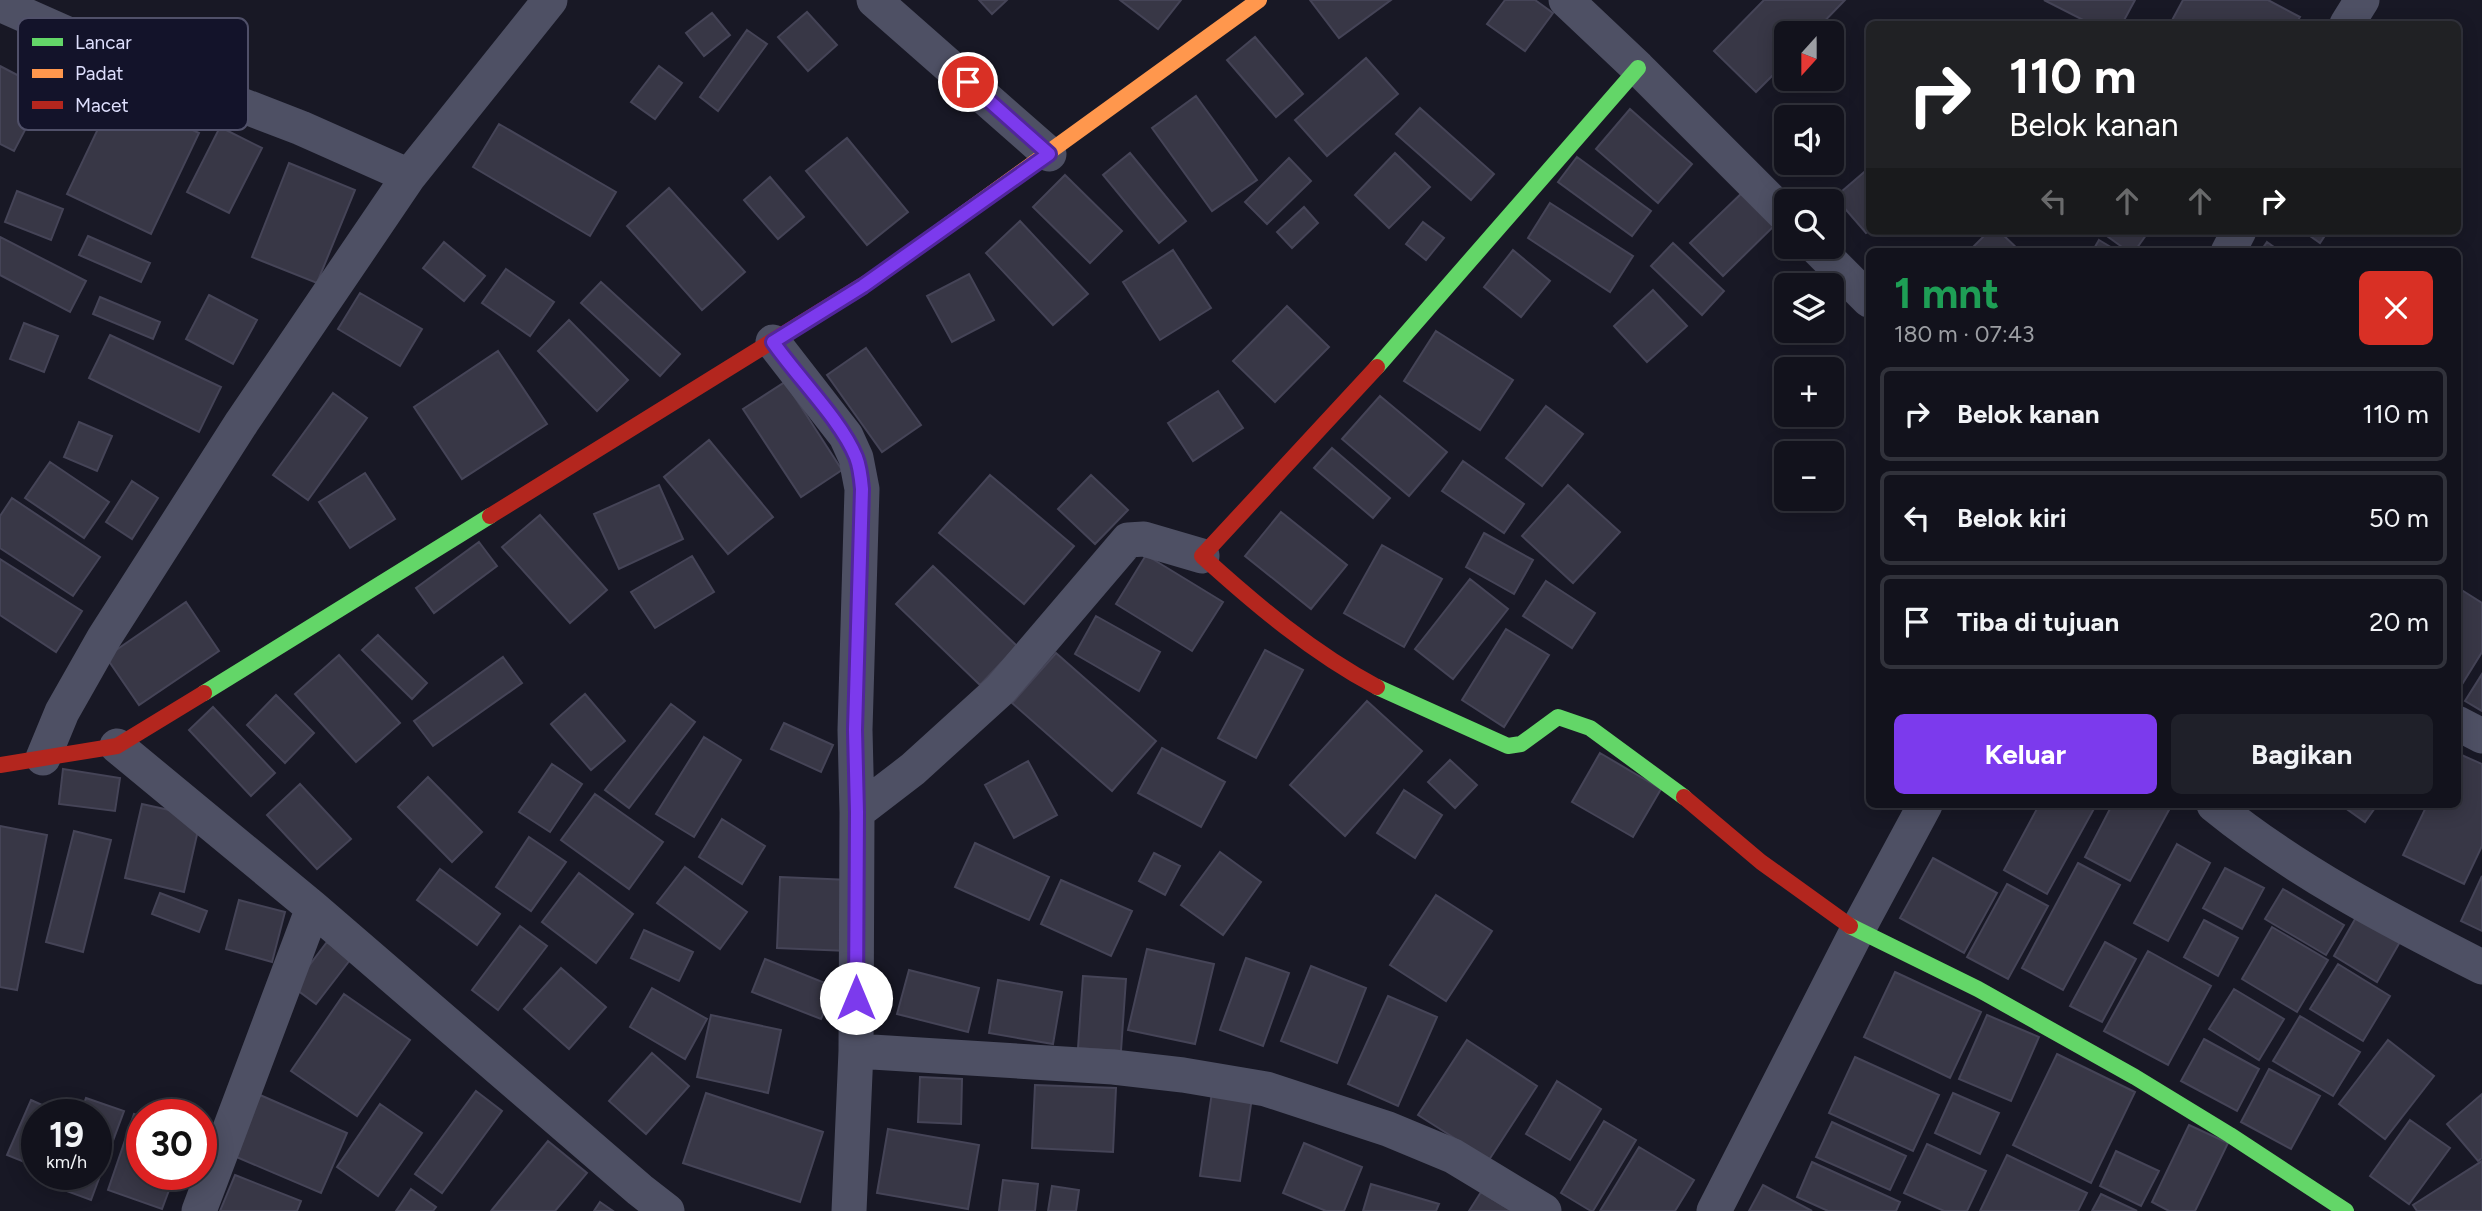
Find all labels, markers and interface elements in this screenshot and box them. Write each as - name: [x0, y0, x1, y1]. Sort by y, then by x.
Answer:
- legend: [18, 18, 248, 130]
- north arrow: [1774, 21, 1844, 91]
- map controls: [1774, 21, 1844, 511]
- text: Lancar: [75, 31, 132, 54]
- text: 110 m: [2009, 46, 2137, 105]
- icon: right: [1894, 49, 1985, 140]
- pin: [938, 52, 998, 112]
- text: Padat: [75, 62, 124, 85]
- icon: arrive: [949, 63, 987, 101]
- text: Macet: [75, 94, 129, 117]
- button: sound: [1774, 105, 1844, 175]
- text: Belok kanan: [2009, 106, 2179, 144]
- icon: left: [2035, 182, 2073, 220]
- icon: ahead: [2108, 182, 2146, 220]
- icon: ahead: [2181, 182, 2219, 220]
- icon: right: [2254, 182, 2292, 220]
- button: search: [1774, 189, 1844, 259]
- text: 1 mnt: [1894, 268, 1999, 319]
- button: close: [2359, 271, 2433, 345]
- button: layers: [1774, 273, 1844, 343]
- text: 180 m · 07:43: [1894, 320, 2035, 348]
- button: +: [1774, 357, 1844, 427]
- icon: right: [1898, 395, 1936, 433]
- text: Belok kanan: [1957, 398, 2100, 430]
- text: 110 m: [2362, 398, 2429, 430]
- button: −: [1774, 441, 1844, 511]
- icon: left: [1898, 499, 1936, 537]
- text: Belok kiri: [1957, 502, 2066, 534]
- text: 50 m: [2369, 502, 2429, 534]
- icon: arrive: [1898, 603, 1936, 641]
- text: Tiba di tujuan: [1957, 606, 2119, 638]
- text: 20 m: [2369, 606, 2429, 638]
- button: Keluar: [1894, 714, 2157, 794]
- button: Bagikan: [2171, 714, 2433, 794]
- position arrow: [819, 961, 893, 1035]
- speed limit sign: 30: [126, 1099, 217, 1190]
- text: 19: [49, 1114, 84, 1156]
- text: km/h: [46, 1151, 87, 1173]

